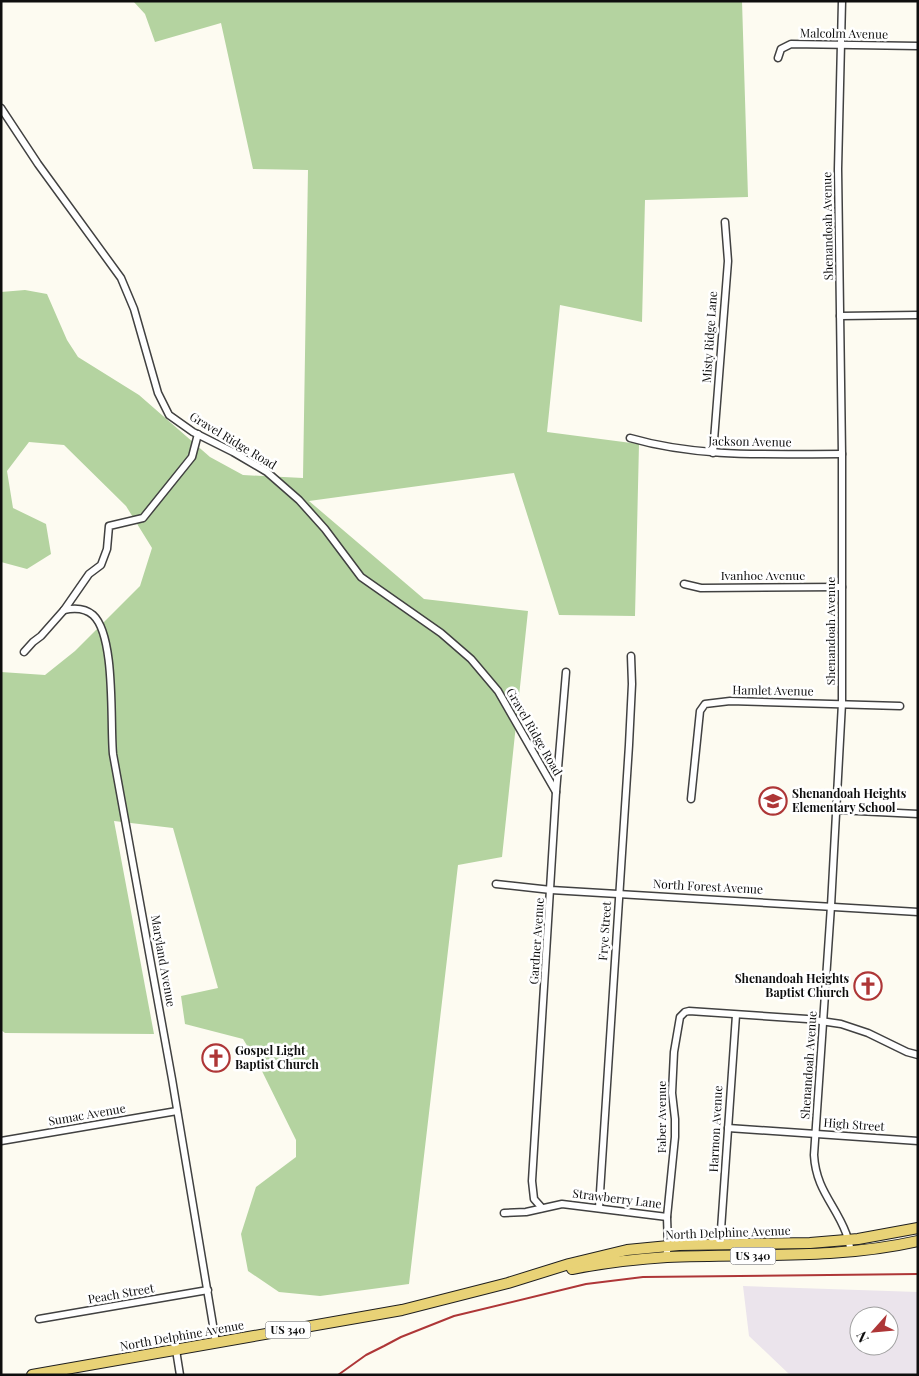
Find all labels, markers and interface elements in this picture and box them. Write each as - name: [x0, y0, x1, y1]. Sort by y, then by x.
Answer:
- street label: Malcolm Avenue: [800, 24, 888, 42]
- street label: Shenandoah Avenue: [818, 172, 836, 280]
- street label: Misty Ridge Lane: [698, 290, 720, 383]
- street label: Gravel Ridge Road: [187, 408, 280, 472]
- street label: Jackson Avenue: [707, 432, 792, 450]
- street label: Ivanhoe Avenue: [721, 567, 805, 583]
- street label: Shenandoah Avenue: [822, 577, 838, 685]
- street label: Hamlet Avenue: [732, 681, 814, 699]
- street label: Gravel Ridge Road: [503, 685, 567, 778]
- place label: Shenandoah Heights Elementary School: [792, 785, 907, 815]
- school or university icon: Shenandoah Heights Elementary School: [758, 786, 788, 816]
- street label: North Forest Avenue: [653, 875, 764, 897]
- street label: Gardner Avenue: [525, 897, 547, 985]
- street label: Frye Street: [594, 900, 614, 961]
- street label: Maryland Avenue: [148, 914, 180, 1008]
- place label: Shenandoah Heights Baptist Church: [735, 970, 850, 1000]
- church icon: Shenandoah Heights Baptist Church: [853, 971, 883, 1001]
- street label: Shenandoah Avenue: [796, 1010, 820, 1120]
- place label: Gospel Light Baptist Church: [235, 1042, 319, 1072]
- church icon: Gospel Light Baptist Church: [201, 1043, 231, 1073]
- street label: Faber Avenue: [653, 1081, 669, 1153]
- street label: Harmon Avenue: [705, 1085, 725, 1173]
- street label: Sumac Avenue: [47, 1099, 127, 1129]
- street label: High Street: [823, 1114, 886, 1134]
- street label: Strawberry Lane: [572, 1185, 663, 1211]
- street label: North Delphine Avenue: [665, 1222, 791, 1242]
- road number: US 340: [730, 1248, 776, 1264]
- street label: Peach Street: [86, 1279, 156, 1307]
- north arrow: [849, 1306, 899, 1356]
- street label: North Delphine Avenue: [119, 1316, 245, 1354]
- road number: US 340: [266, 1322, 310, 1338]
- text: N: [851, 1328, 873, 1346]

